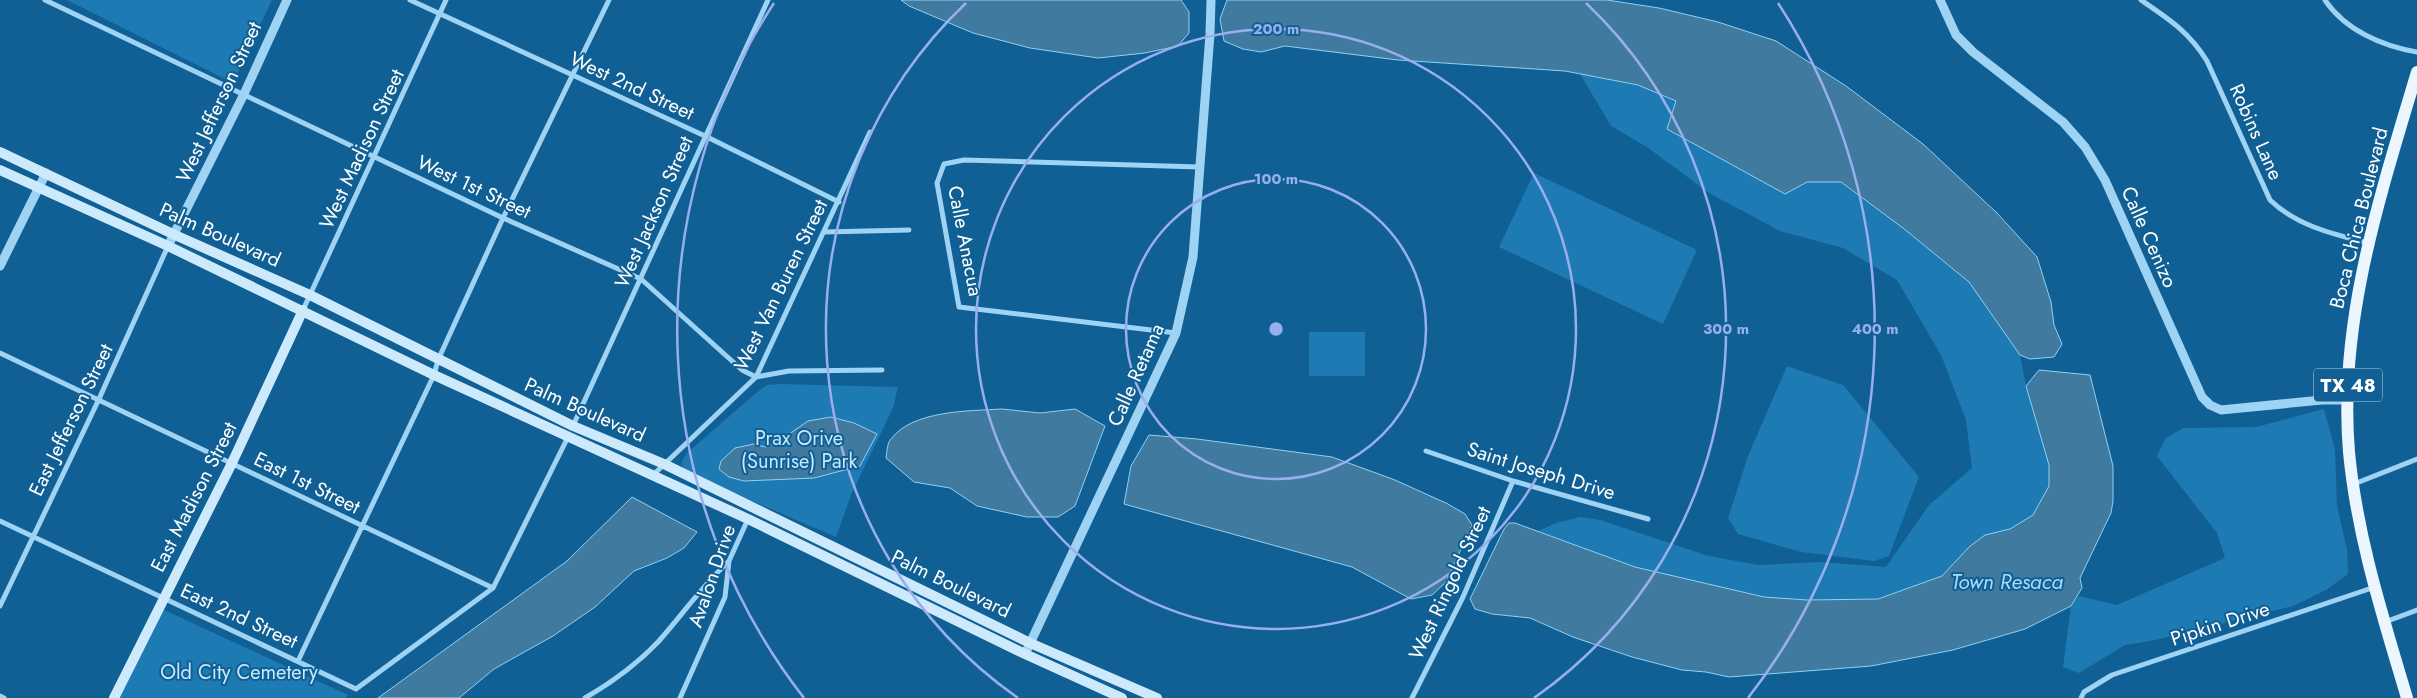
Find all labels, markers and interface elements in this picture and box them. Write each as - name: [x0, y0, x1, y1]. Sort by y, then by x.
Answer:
- street label: West Jefferson Street: [169, 17, 269, 187]
- text: 200 m: [1253, 18, 1299, 40]
- street label: West 2nd Street: [565, 44, 699, 128]
- street label: West Madison Street: [312, 64, 412, 234]
- street label: Robins Lane: [2222, 79, 2290, 185]
- street label: Boca Chica Boulevard: [2322, 124, 2396, 312]
- street label: West Jackson Street: [608, 131, 701, 293]
- street label: West 1st Street: [412, 148, 536, 226]
- text: 100 m: [1254, 168, 1298, 190]
- street label: Calle Cenizo: [2114, 182, 2184, 292]
- street label: Calle Anacua: [940, 183, 990, 299]
- street label: West Van Buren Street: [727, 194, 835, 376]
- street label: Palm Boulevard: [155, 195, 285, 275]
- text: 300 m: [1703, 318, 1749, 340]
- text: 400 m: [1851, 318, 1899, 340]
- street label: Calle Retama: [1100, 319, 1172, 431]
- centre of rings: [1267, 320, 1285, 338]
- street label: East Jefferson Street: [21, 339, 121, 501]
- road number: TX 48: [2314, 368, 2382, 402]
- street label: Palm Boulevard: [520, 370, 650, 450]
- street label: East Madison Street: [144, 417, 244, 577]
- park label: Prax Orive (Sunrise) Park: [741, 424, 857, 476]
- street label: Saint Joseph Drive: [1463, 435, 1619, 507]
- street label: East 1st Street: [249, 445, 365, 521]
- street label: West Ringold Street: [1402, 501, 1498, 664]
- street label: Avalon Drive: [681, 521, 743, 631]
- street label: Palm Boulevard: [886, 542, 1016, 626]
- water label: Town Resaca: [1951, 567, 2063, 597]
- street label: East 2nd Street: [176, 576, 303, 656]
- street label: Pipkin Drive: [2167, 594, 2273, 654]
- park label: Old City Cemetery: [160, 658, 318, 687]

